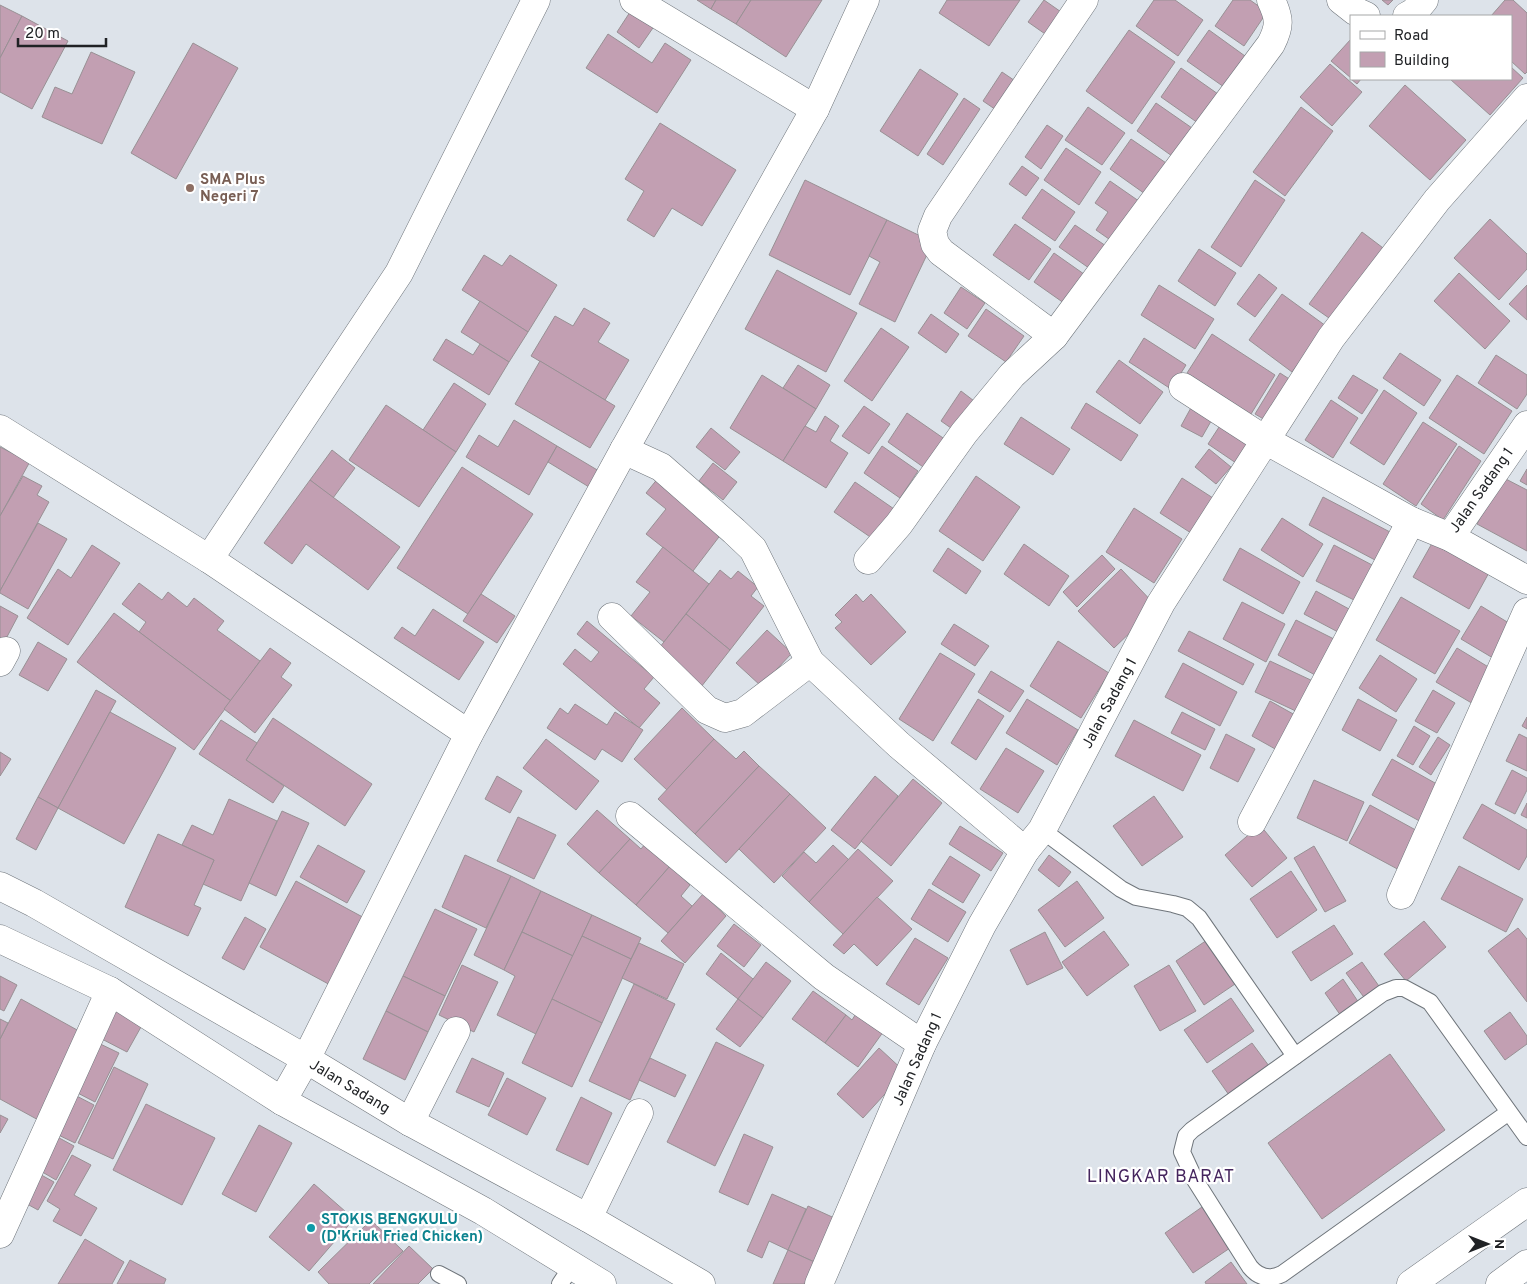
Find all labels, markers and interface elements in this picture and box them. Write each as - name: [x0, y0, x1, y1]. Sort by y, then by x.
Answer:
- scale bar: [18, 15, 105, 47]
- legend: [1350, 15, 1512, 80]
- text: 20 m: [25, 25, 60, 44]
- text: Road: [1394, 27, 1429, 46]
- text: Building: [1394, 52, 1449, 71]
- place label: SMA Plus Negeri 7: [200, 171, 265, 207]
- marker: SMA Plus Negeri 7: [184, 182, 196, 194]
- street label: Jalan Sadang 1: [1446, 444, 1519, 537]
- street label: Jalan Sadang 1: [1078, 655, 1142, 752]
- street label: Jalan Sadang 1: [889, 1010, 947, 1109]
- street label: Jalan Sadang: [305, 1056, 393, 1119]
- district label: LINGKAR BARAT: [1087, 1166, 1235, 1189]
- place label: STOKIS BENGKULU (D'Kriuk Fried Chicken): [321, 1211, 483, 1247]
- north arrow: [1462, 1219, 1512, 1269]
- marker: STOKIS BENGKULU (D'Kriuk Fried Chicken): [305, 1222, 317, 1234]
- text: N: [1490, 1239, 1507, 1249]

